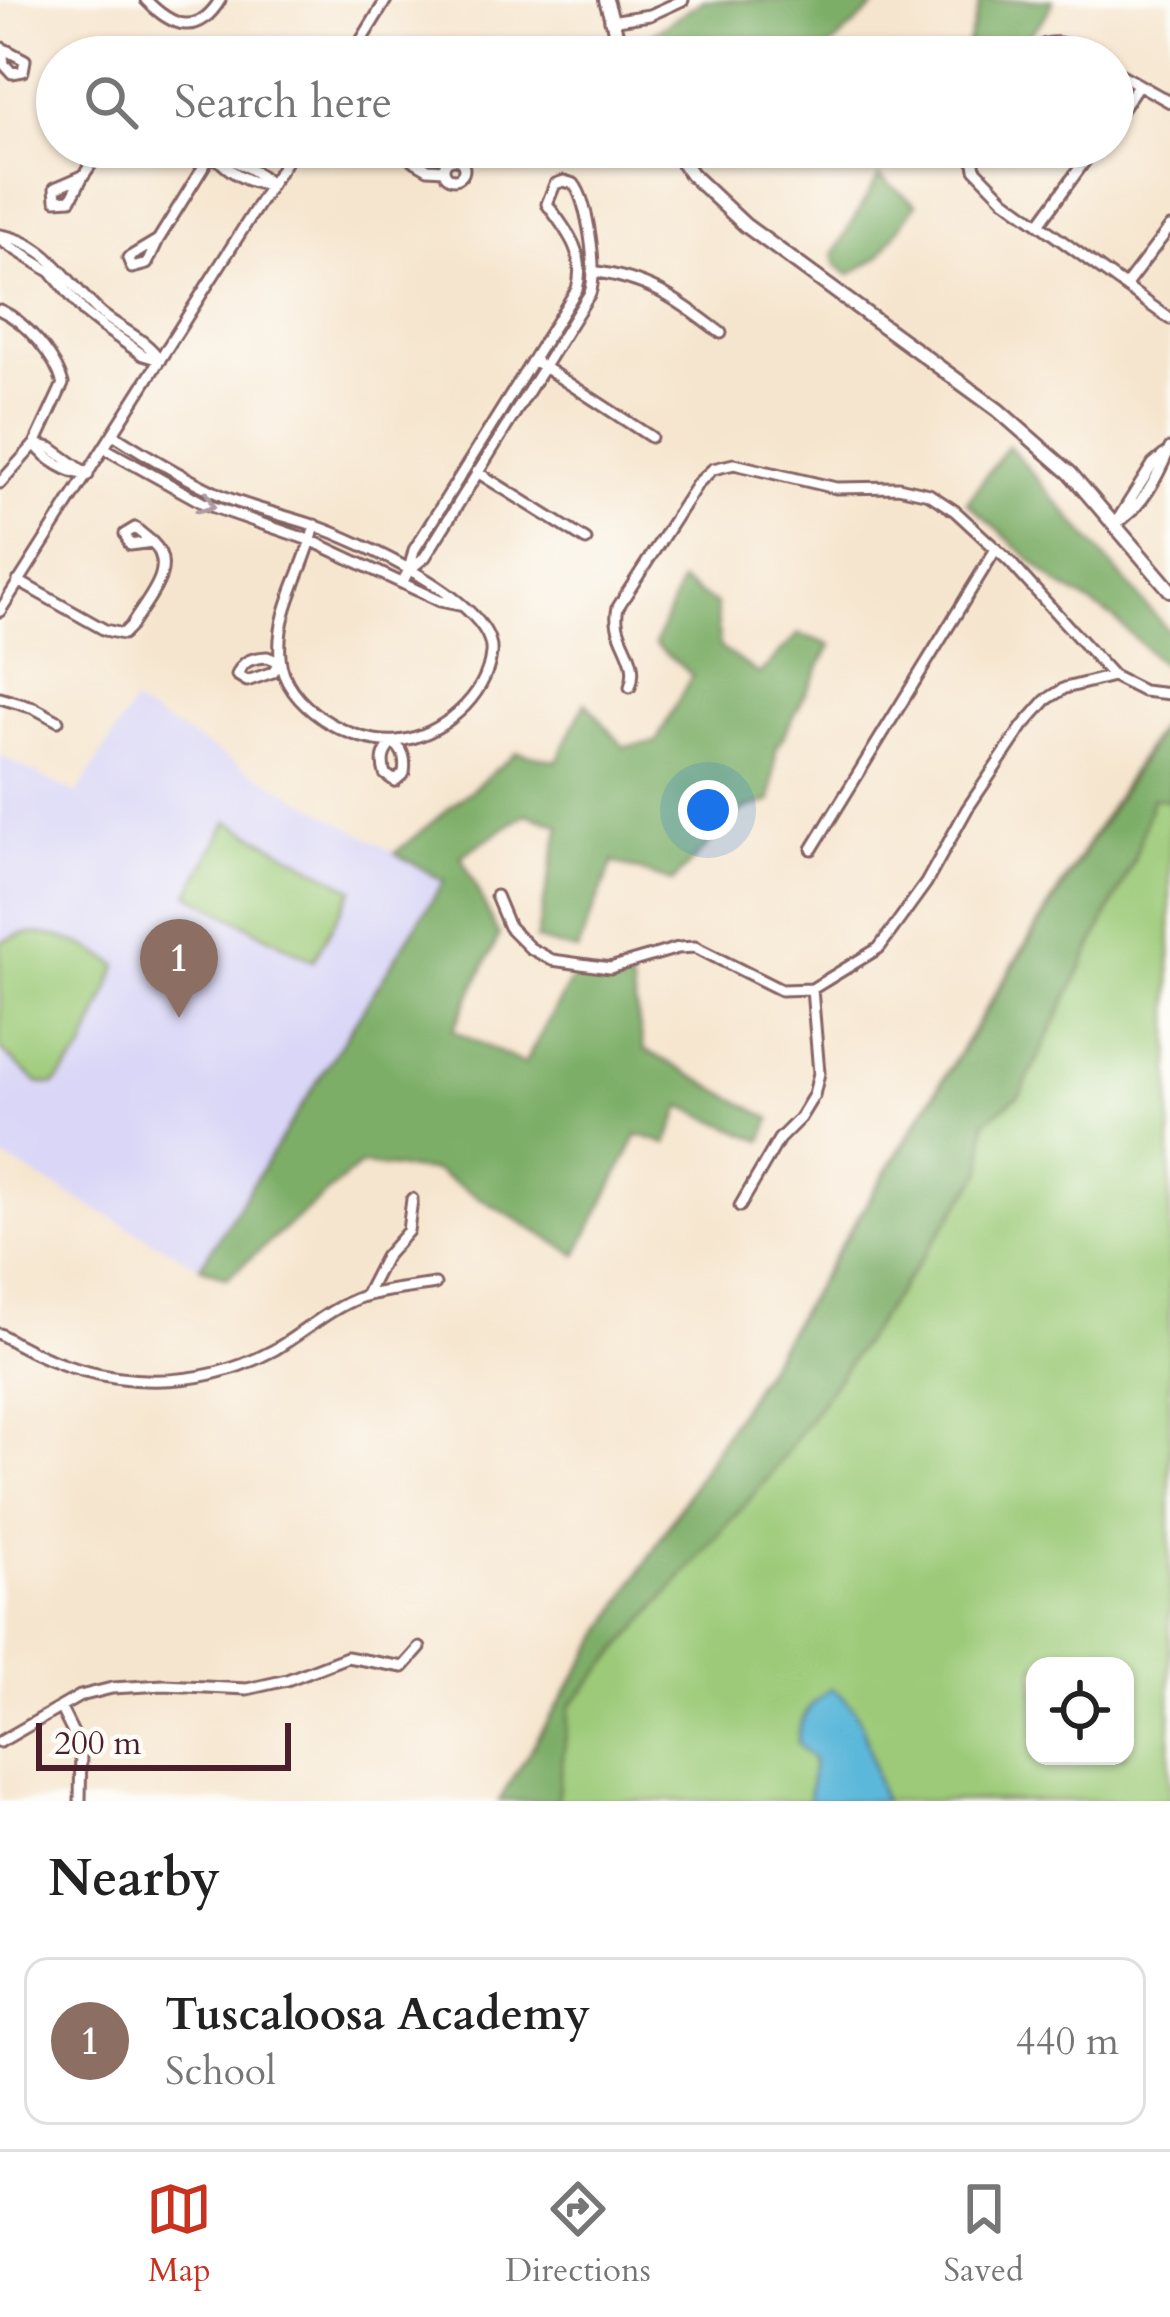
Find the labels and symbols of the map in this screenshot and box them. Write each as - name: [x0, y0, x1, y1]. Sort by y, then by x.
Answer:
- one-way arrow: [195, 490, 216, 513]
- your location: [678, 780, 738, 840]
- pin: 1: [140, 919, 218, 1018]
- scale bar: [36, 1717, 291, 1770]

